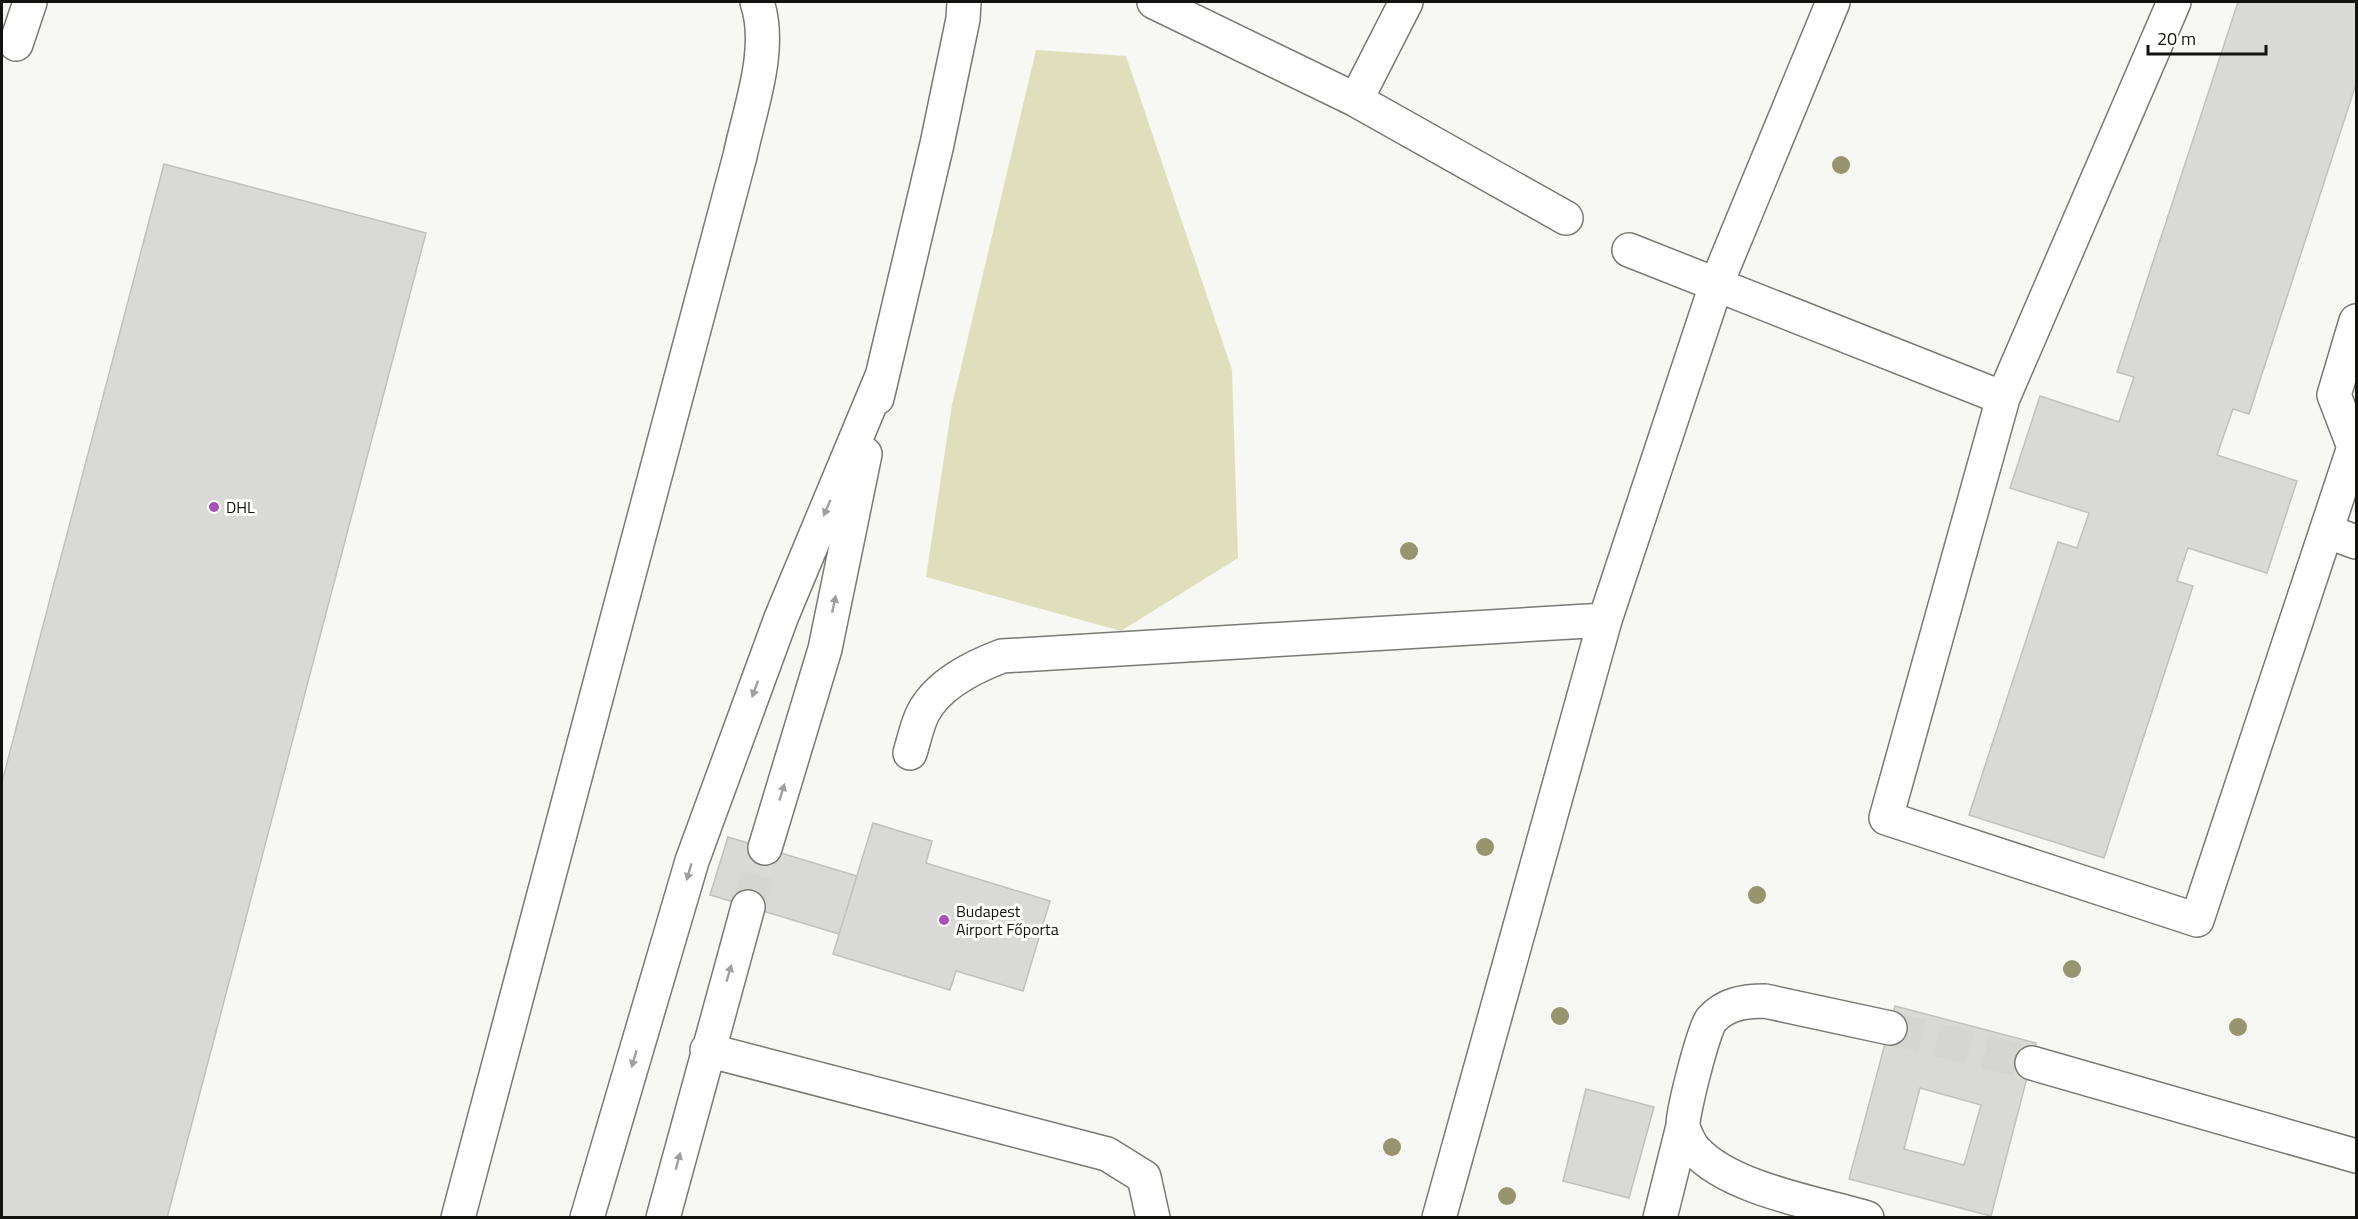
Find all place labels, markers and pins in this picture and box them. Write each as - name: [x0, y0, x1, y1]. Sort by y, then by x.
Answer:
- place label: DHL: [226, 495, 255, 519]
- marker: DHL: [207, 500, 221, 514]
- place label: Budapest Airport Főporta: [956, 899, 1059, 941]
- marker: Budapest Airport Főporta: [937, 913, 951, 927]

